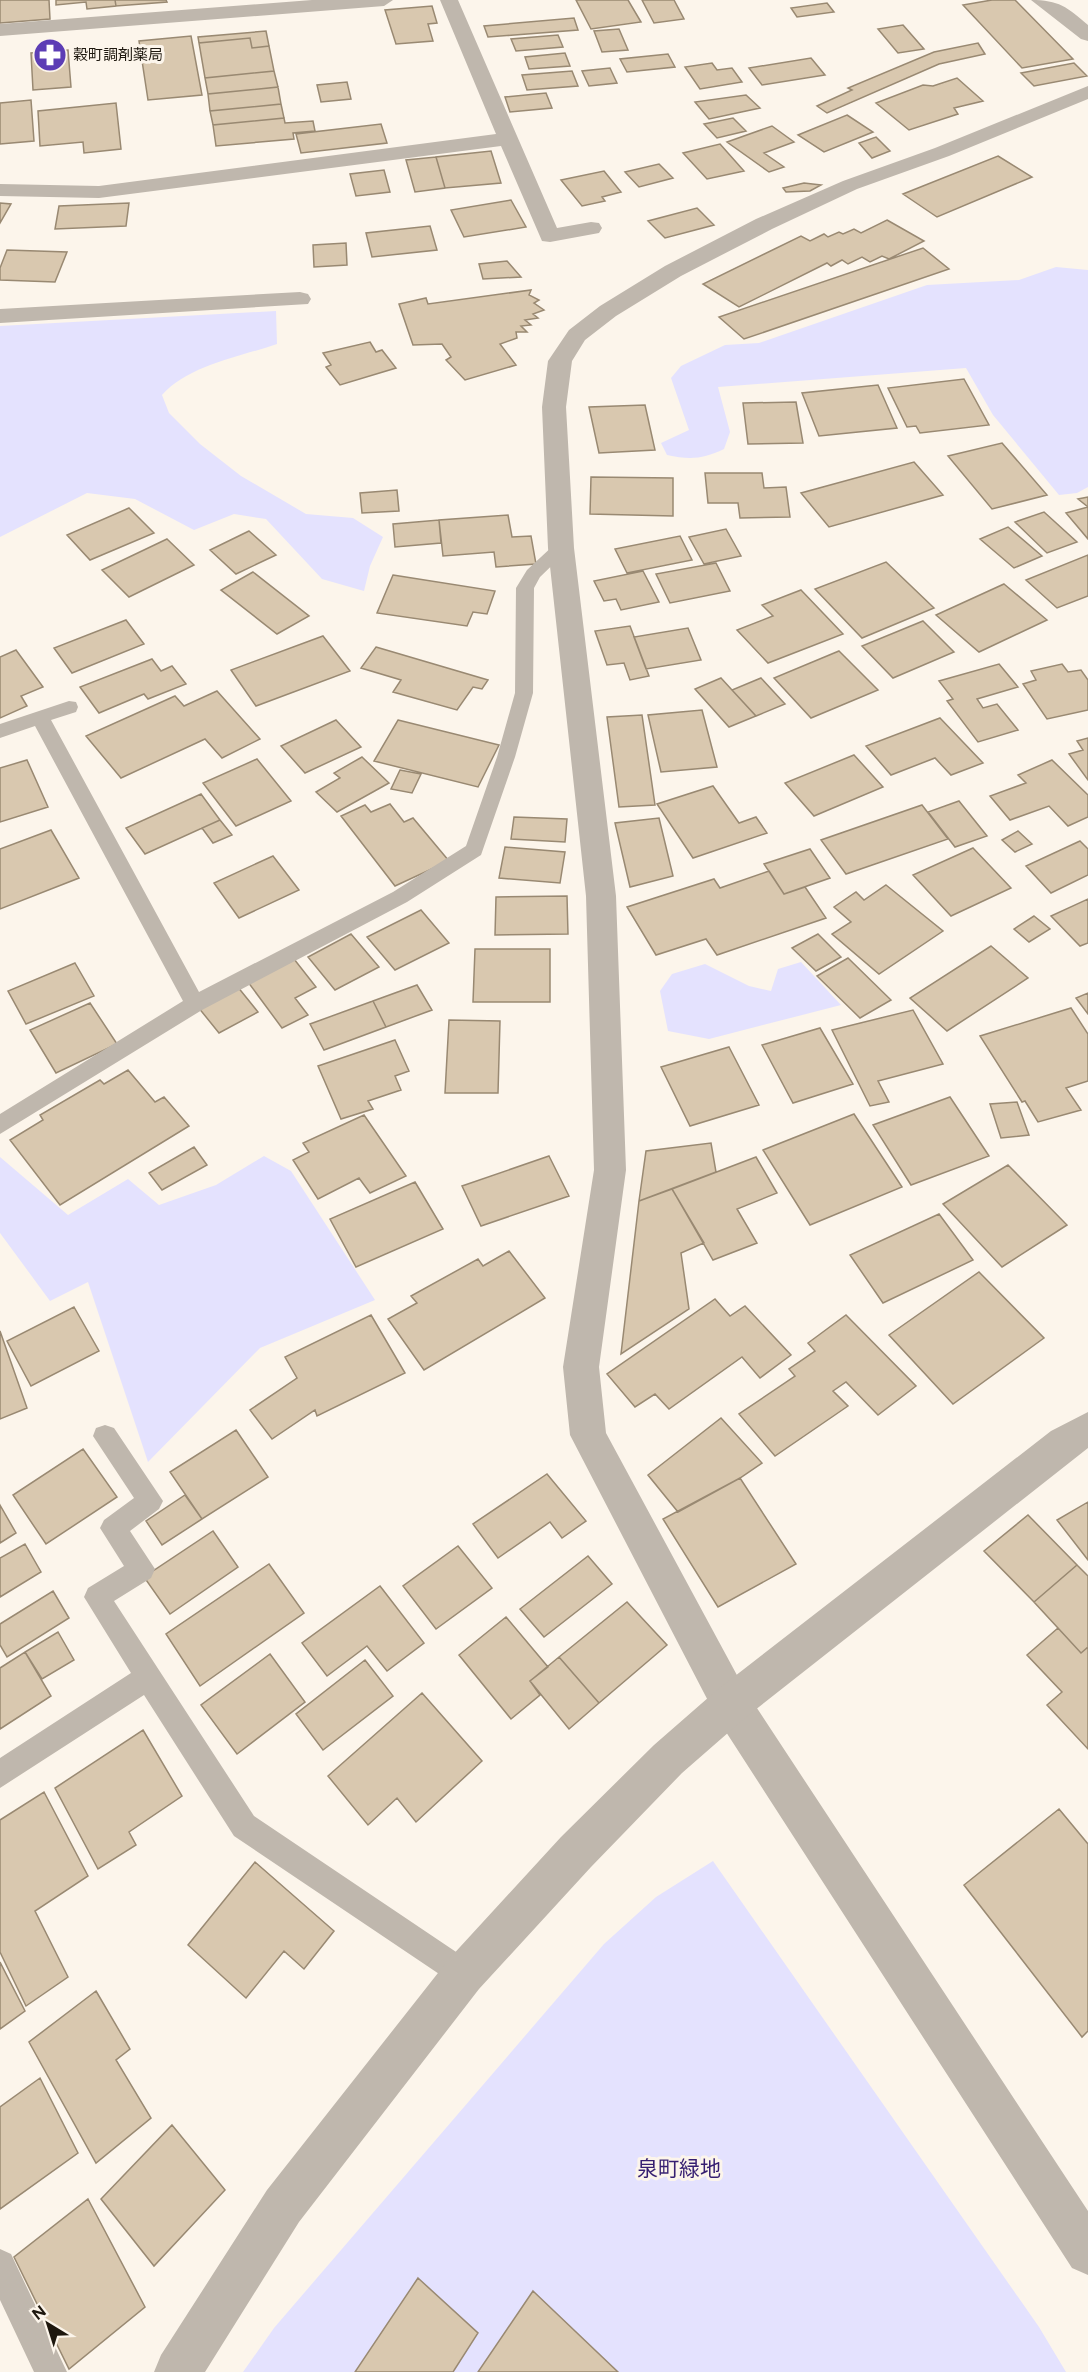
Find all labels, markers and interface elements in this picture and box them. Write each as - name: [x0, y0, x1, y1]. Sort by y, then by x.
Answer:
- pharmacy icon: 穀町調剤薬局: [32, 37, 68, 73]
- place label: 穀町調剤薬局: [73, 46, 163, 64]
- park label: 泉町緑地: [637, 2156, 721, 2181]
- north arrow: [18, 2294, 78, 2354]
- text: N: [28, 2301, 50, 2324]

